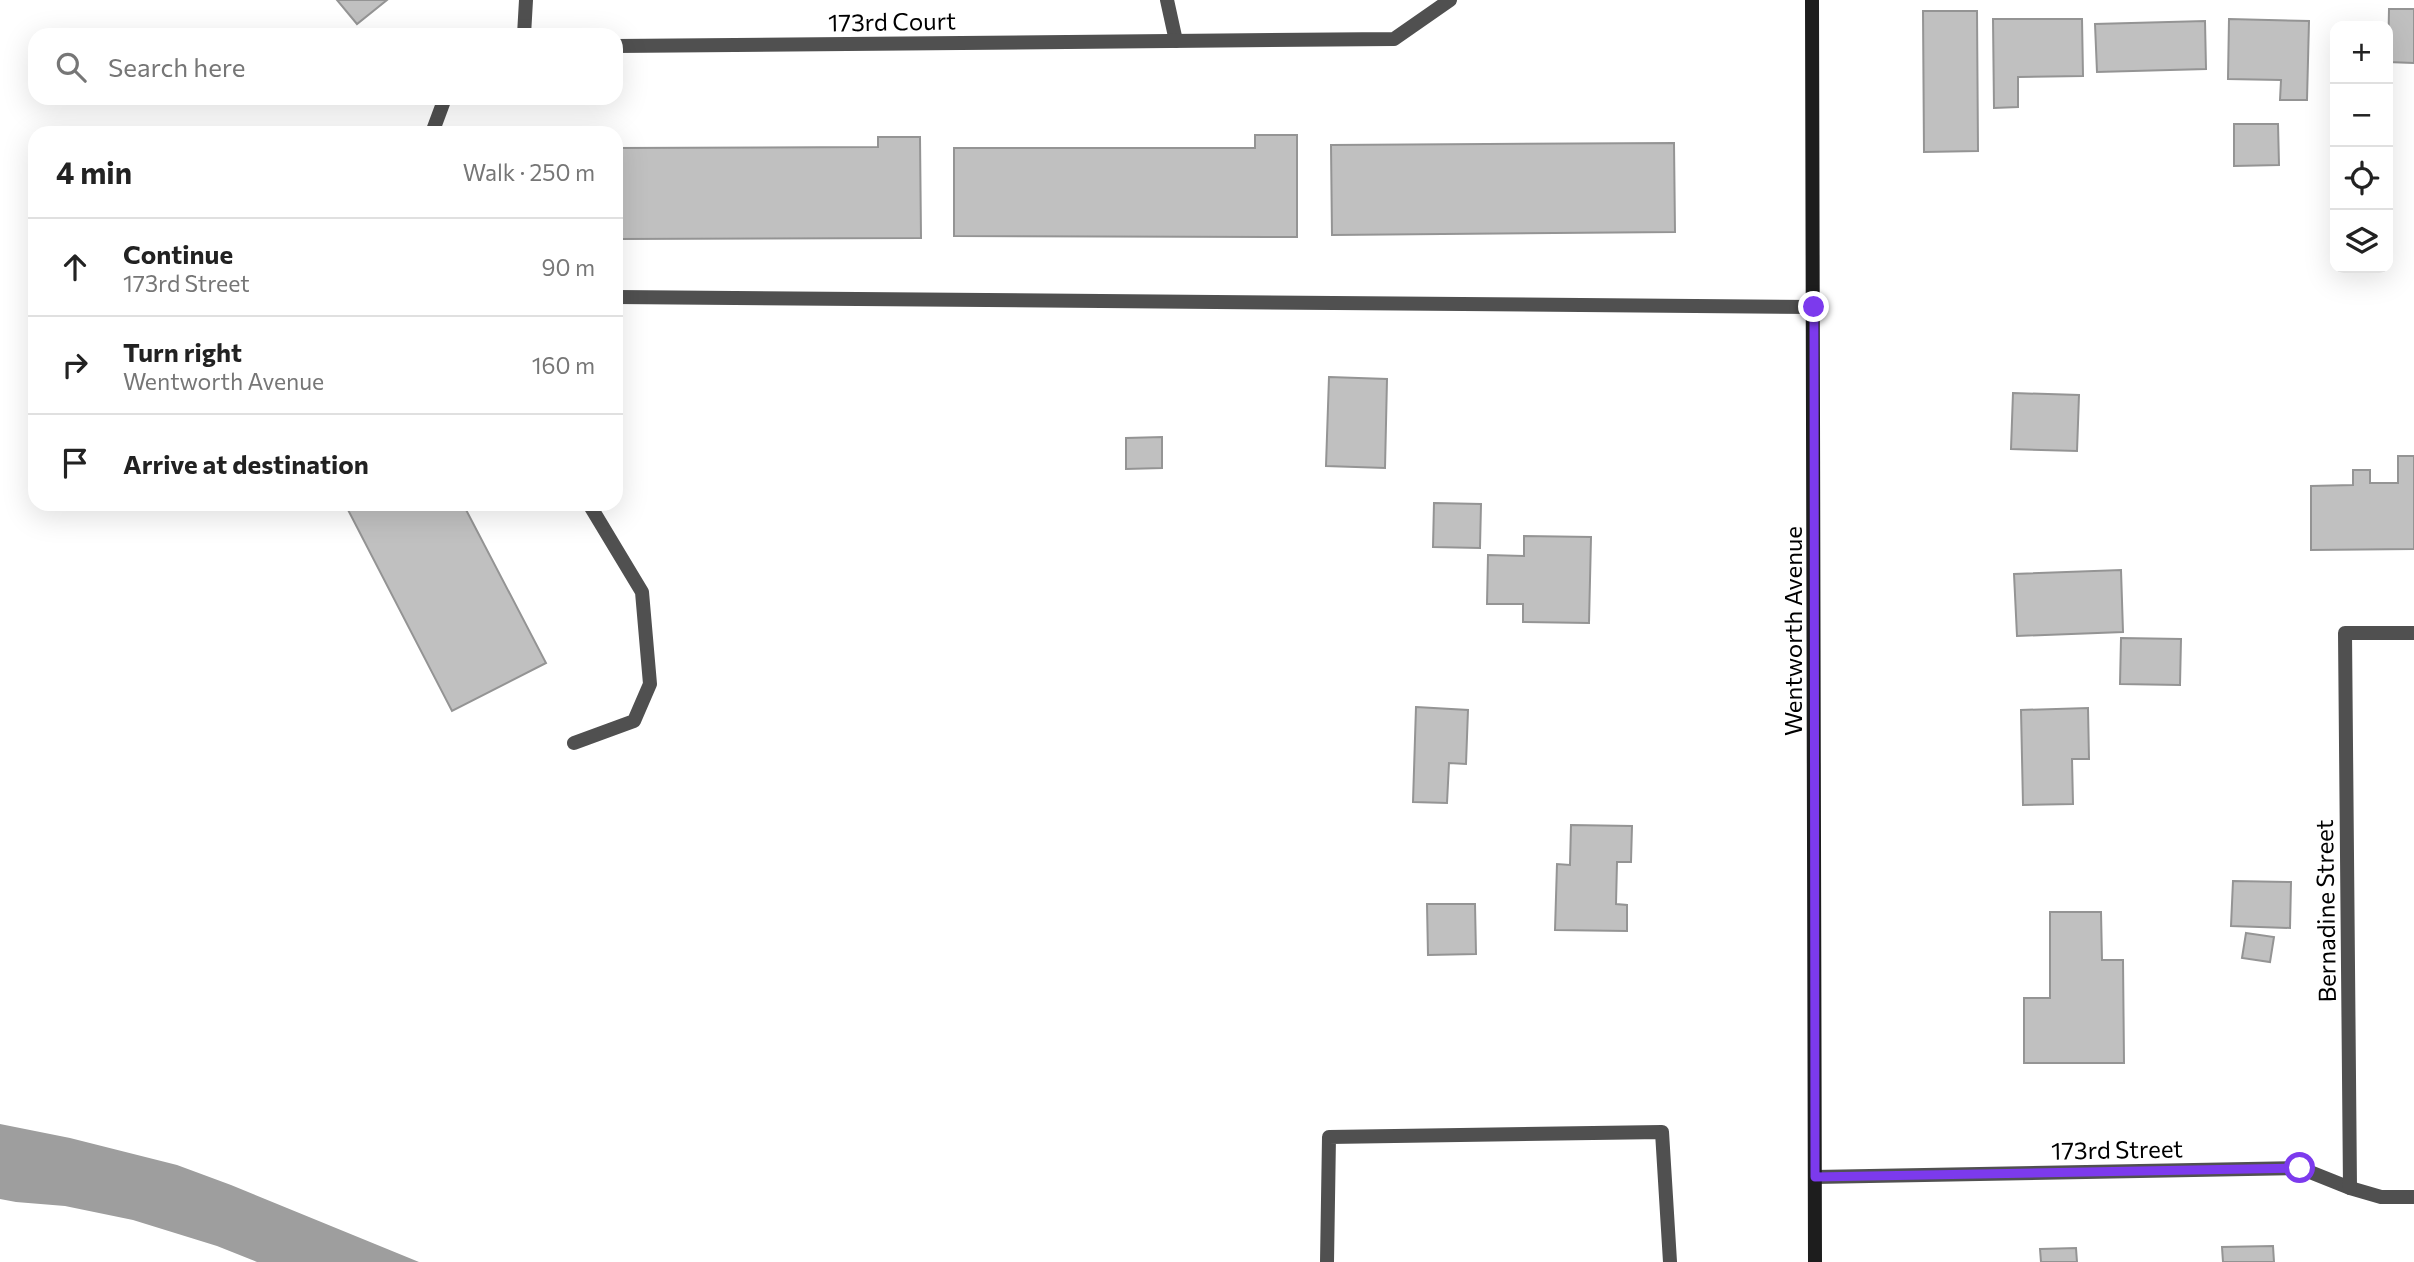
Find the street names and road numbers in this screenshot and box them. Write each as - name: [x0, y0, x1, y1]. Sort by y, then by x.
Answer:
- street label: 173rd Court: [828, 5, 956, 37]
- street label: Wentworth Avenue: [1778, 526, 1807, 736]
- street label: Bernadine Street: [2309, 819, 2341, 1003]
- street label: 173rd Street: [2051, 1133, 2183, 1165]

